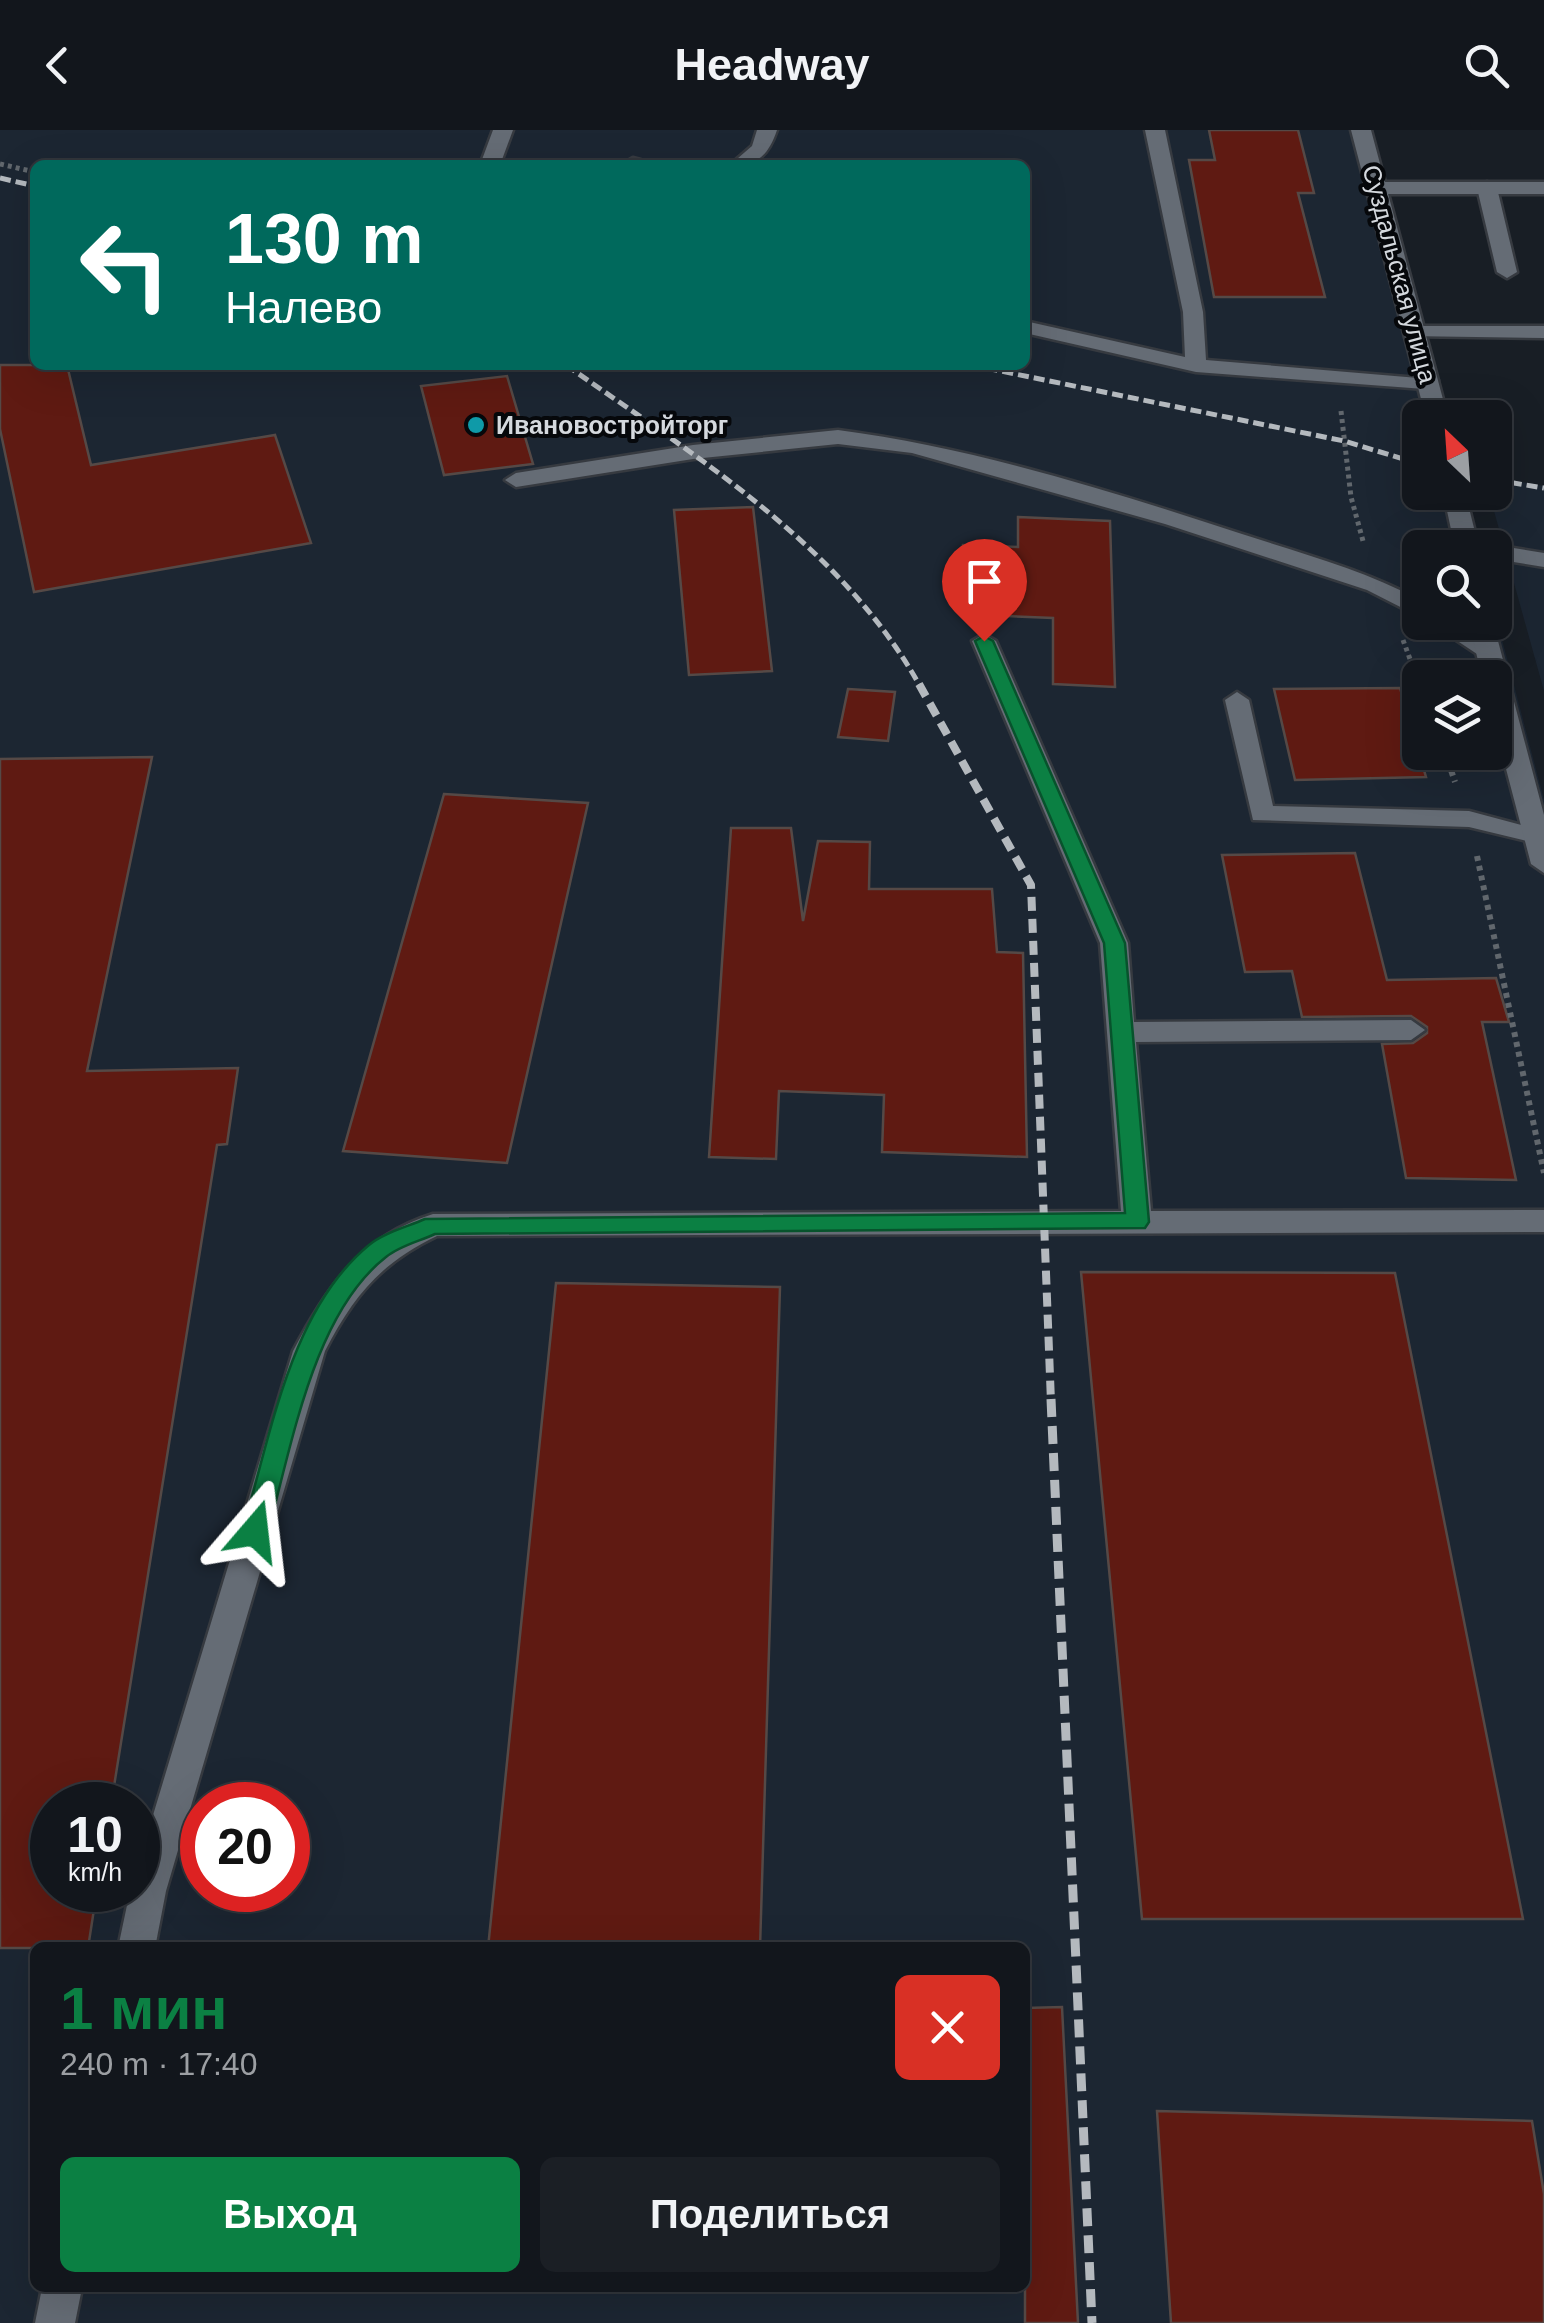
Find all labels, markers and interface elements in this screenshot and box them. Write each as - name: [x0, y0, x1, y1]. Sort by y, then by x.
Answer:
- icon: back: [30, 38, 85, 93]
- icon: search: [1459, 38, 1514, 93]
- text: Headway: [674, 39, 870, 90]
- street label: Суздальская улица: [1357, 162, 1443, 386]
- icon: left: [60, 200, 190, 330]
- text: 130 m: [225, 200, 423, 278]
- text: Налево: [225, 282, 382, 333]
- north arrow: [1402, 400, 1512, 510]
- map controls: [1402, 400, 1512, 770]
- place label: Ивановостройторг: [496, 411, 728, 439]
- marker: Ивановостройторг: [465, 414, 487, 436]
- button: search: [1402, 530, 1512, 640]
- pin: [942, 539, 1027, 642]
- icon: arrive: [957, 554, 1012, 609]
- button: layers: [1402, 660, 1512, 770]
- position arrow: [203, 1479, 307, 1583]
- speed limit sign: 20: [180, 1782, 310, 1912]
- text: 10: [67, 1807, 123, 1863]
- text: km/h: [68, 1858, 122, 1886]
- text: 1 мин: [60, 1975, 228, 2042]
- button: close: [895, 1975, 1000, 2080]
- text: 240 m · 17:40: [60, 2046, 257, 2082]
- button: Выход: [60, 2157, 520, 2272]
- button: Поделиться: [540, 2157, 1000, 2272]

